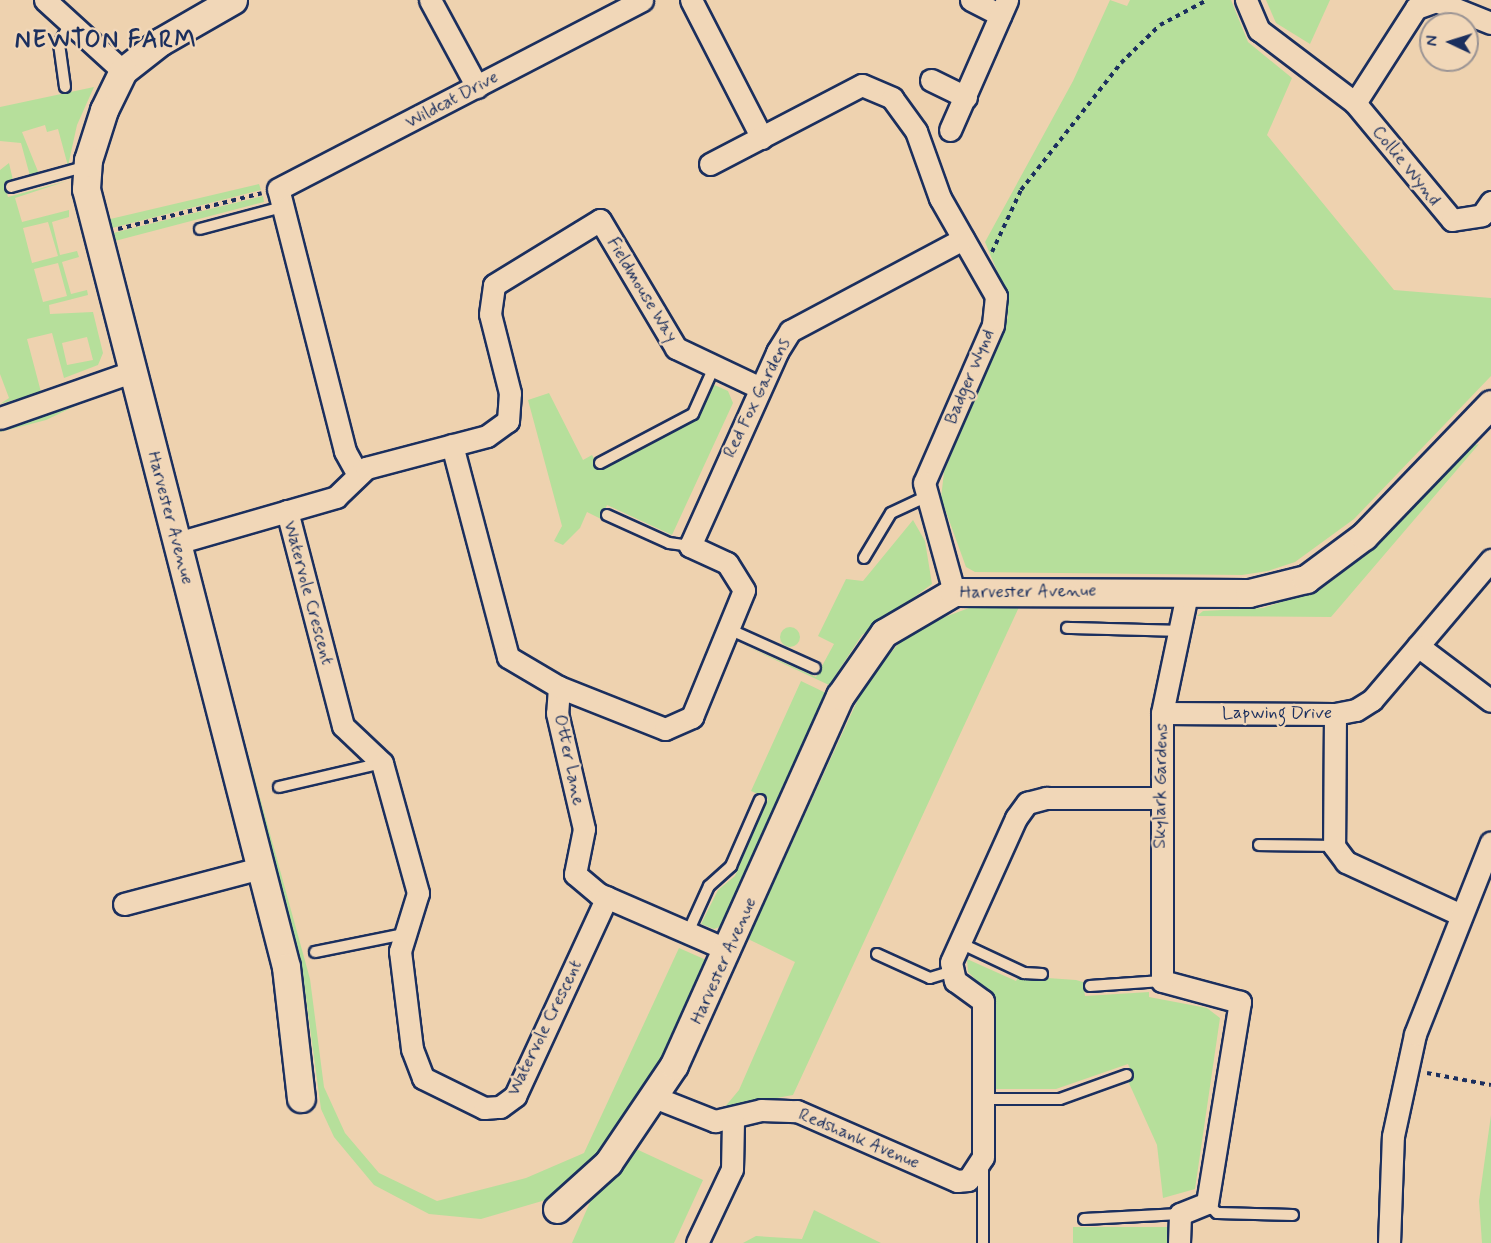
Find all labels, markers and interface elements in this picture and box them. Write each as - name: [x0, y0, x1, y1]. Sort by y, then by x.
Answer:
- north arrow: [1419, 12, 1479, 72]
- district label: NEWTON FARM: [16, 27, 196, 55]
- text: N: [1422, 35, 1443, 47]
- street label: Wildcat Drive: [403, 67, 501, 133]
- street label: Collie Wynd: [1367, 122, 1445, 210]
- street label: Fieldmouse Way: [602, 233, 682, 347]
- street label: Badger Wynd: [939, 323, 1001, 431]
- street label: Red Fox Gardens: [720, 336, 794, 460]
- street label: Harvester Avenue: [142, 450, 198, 586]
- street label: Watervole Crescent: [278, 518, 338, 668]
- street label: Harvester Avenue: [961, 580, 1095, 604]
- street label: Lapwing Drive: [1223, 702, 1331, 724]
- street label: Otter Lane: [549, 713, 589, 807]
- street label: Skylark Gardens: [1149, 723, 1173, 849]
- street label: Harvester Avenue: [687, 895, 761, 1027]
- street label: Watervole Crescent: [502, 956, 588, 1100]
- street label: Redshank Avenue: [793, 1103, 925, 1175]

